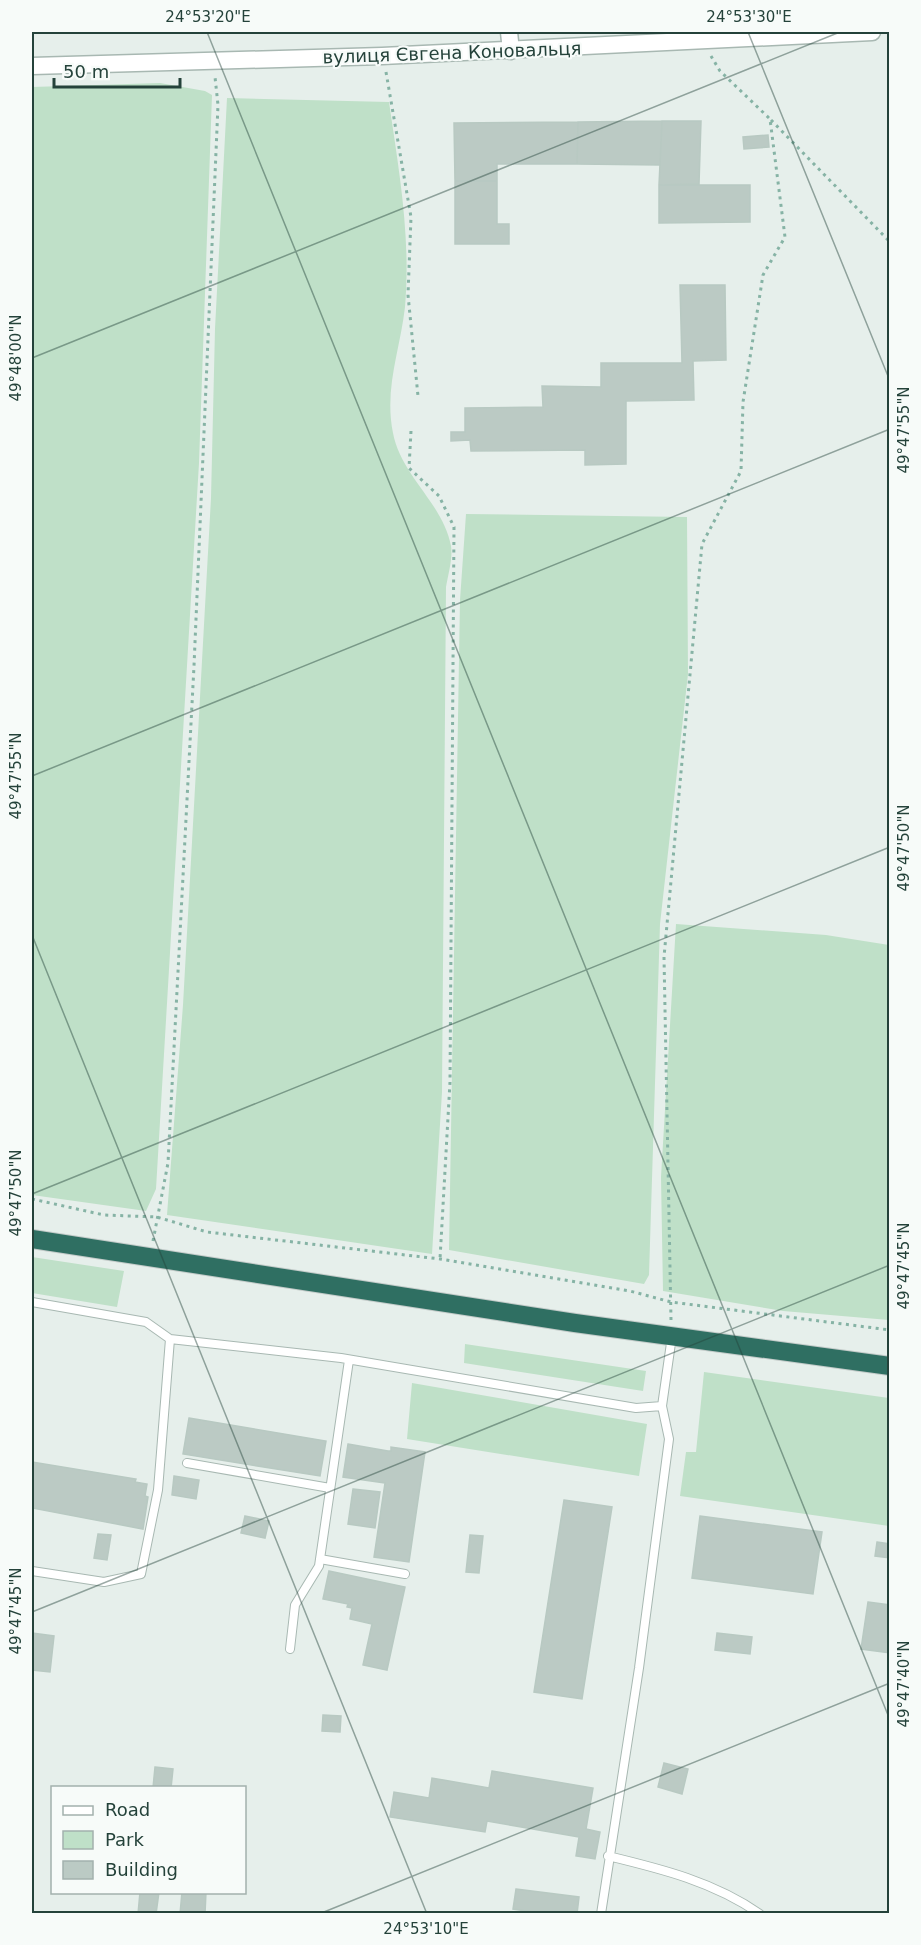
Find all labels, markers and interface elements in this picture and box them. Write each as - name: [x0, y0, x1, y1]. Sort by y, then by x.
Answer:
- text: 24°53'20"E: [165, 8, 251, 26]
- text: 24°53'30"E: [706, 8, 792, 26]
- street label: вулиця Євгена Коновальця: [322, 37, 582, 68]
- scale bar: [54, 51, 180, 89]
- text: 50 m: [63, 61, 109, 82]
- text: 49°48'00"N: [7, 314, 25, 402]
- text: 49°47'55"N: [895, 386, 913, 474]
- text: 49°47'55"N: [7, 732, 25, 820]
- text: 49°47'50"N: [895, 804, 913, 892]
- text: 49°47'50"N: [7, 1149, 25, 1237]
- text: 49°47'45"N: [895, 1222, 913, 1310]
- text: 49°47'45"N: [7, 1567, 25, 1655]
- text: 49°47'40"N: [895, 1640, 913, 1728]
- legend: [51, 1786, 246, 1894]
- text: Road: [105, 1799, 150, 1820]
- text: Park: [105, 1829, 144, 1850]
- text: Building: [105, 1859, 178, 1880]
- text: 24°53'10"E: [383, 1920, 469, 1938]

